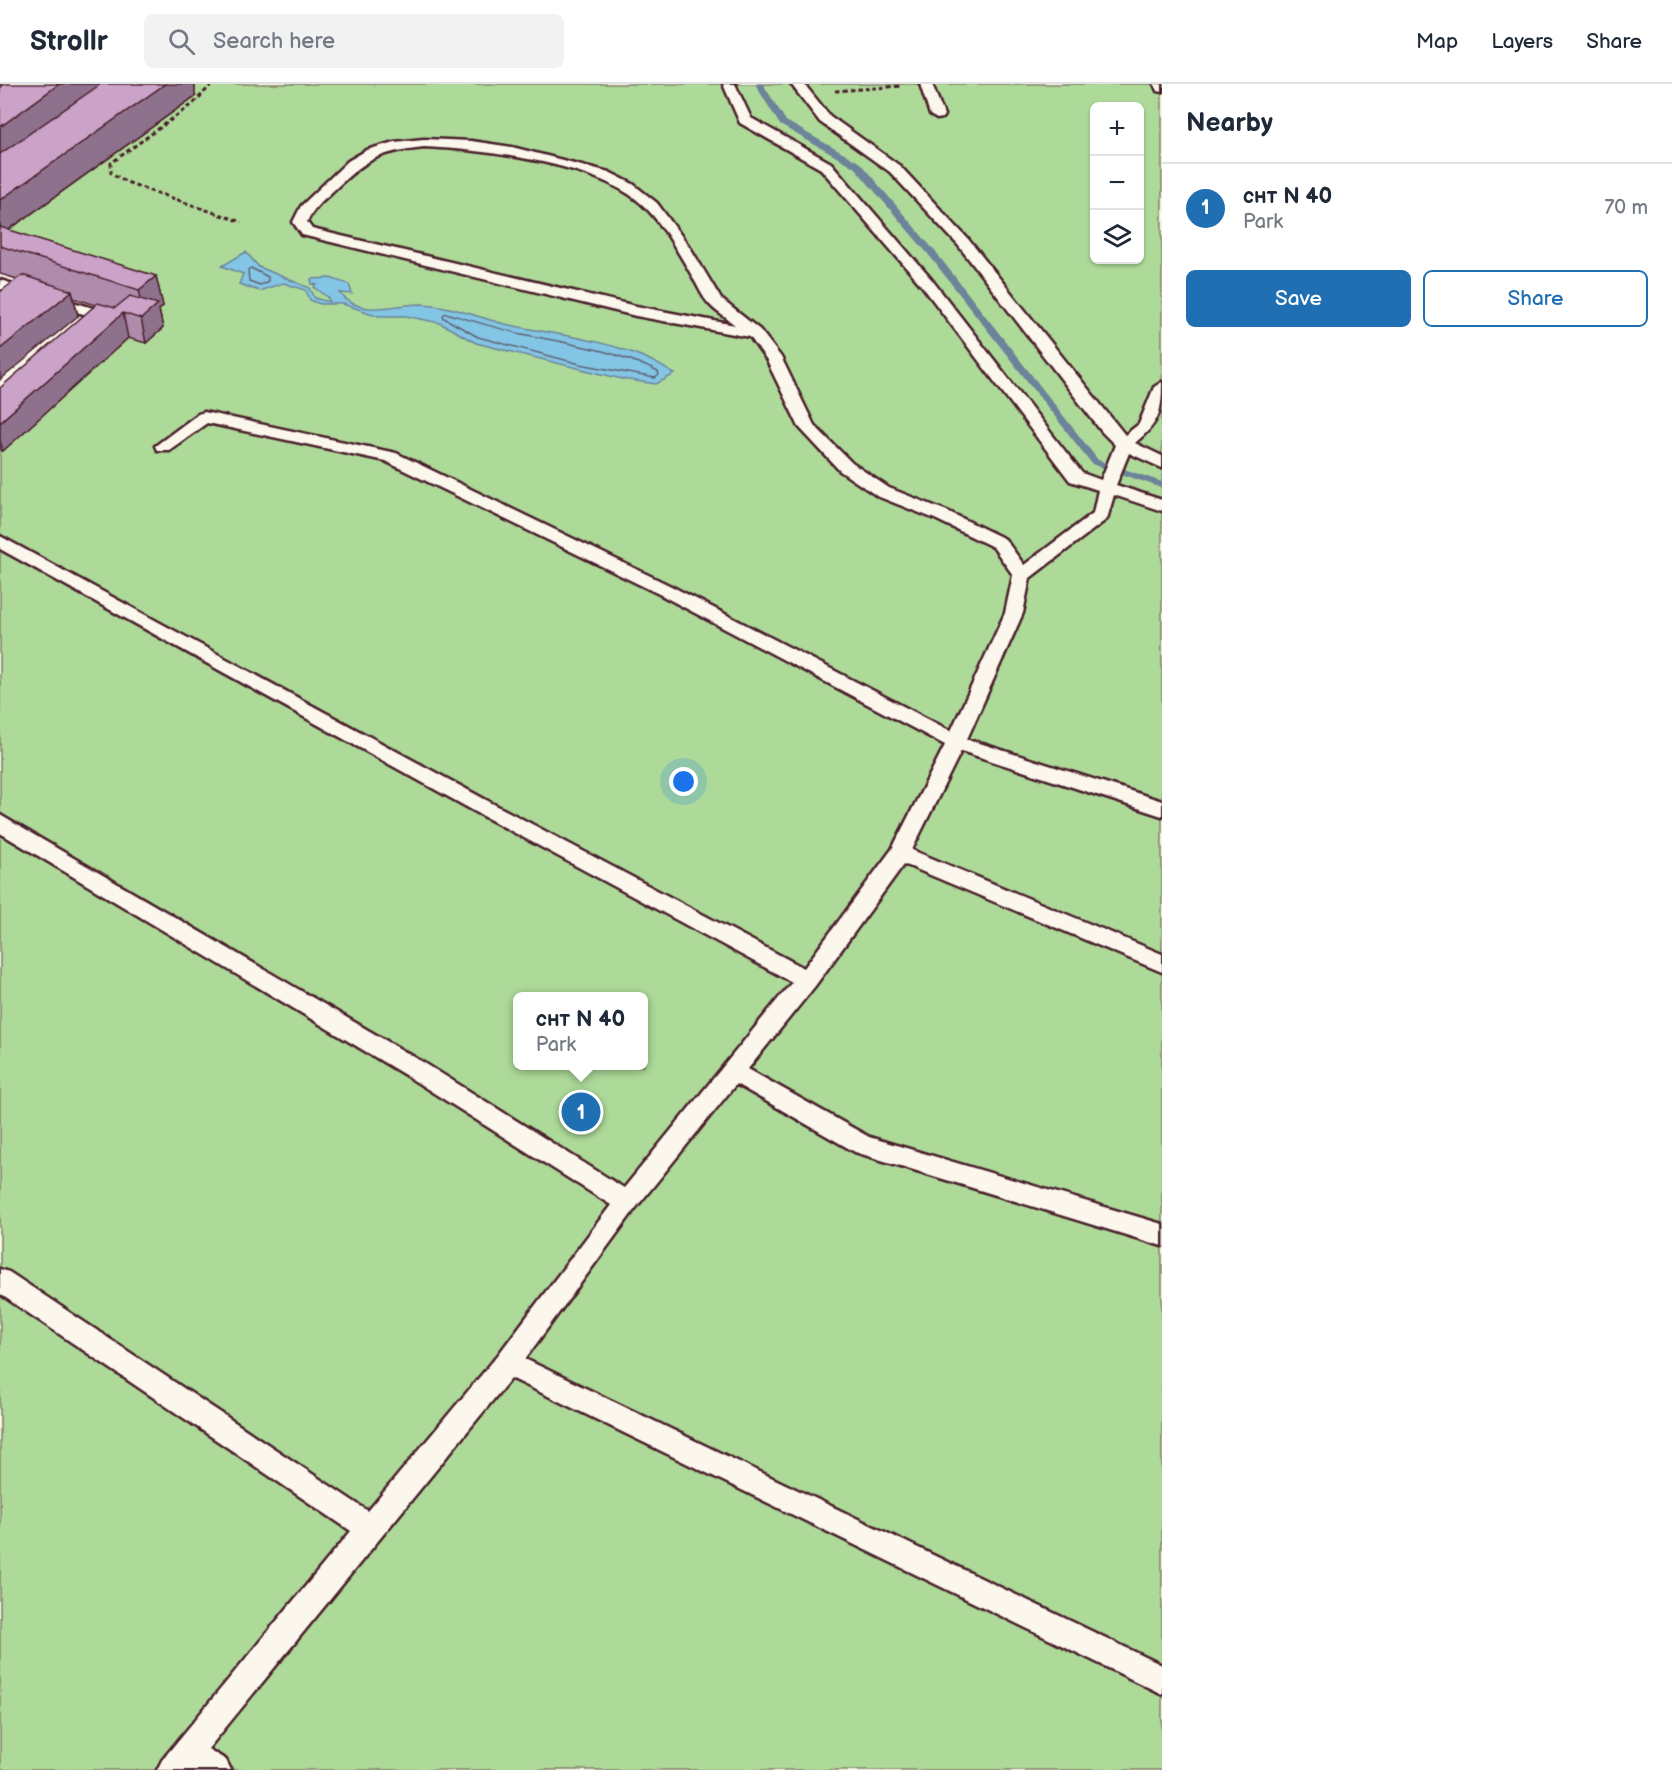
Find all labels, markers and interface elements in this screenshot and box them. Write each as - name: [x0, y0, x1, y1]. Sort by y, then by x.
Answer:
- search box: [144, 14, 564, 68]
- text: Strollr: [30, 25, 108, 58]
- icon: search: [165, 25, 198, 58]
- text: Search here: [213, 28, 335, 55]
- text: Map: [1416, 29, 1458, 54]
- text: Layers: [1491, 29, 1553, 54]
- text: Share: [1586, 29, 1642, 54]
- map controls: [1090, 102, 1144, 264]
- button: +: [1090, 102, 1144, 156]
- text: Nearby: [1186, 108, 1273, 139]
- button: −: [1090, 156, 1144, 210]
- text: снт N 40: [1243, 183, 1332, 210]
- text: 1: [1201, 196, 1210, 220]
- text: 70 m: [1604, 196, 1648, 220]
- button: layers: [1090, 210, 1144, 264]
- text: Park: [1243, 210, 1283, 234]
- button: Save: [1186, 270, 1411, 327]
- button: Share: [1423, 270, 1648, 327]
- your location: [669, 767, 698, 796]
- popup: [513, 992, 648, 1070]
- text: снт N 40: [536, 1006, 625, 1033]
- text: Park: [536, 1033, 576, 1057]
- pin: 1: [562, 1090, 600, 1134]

